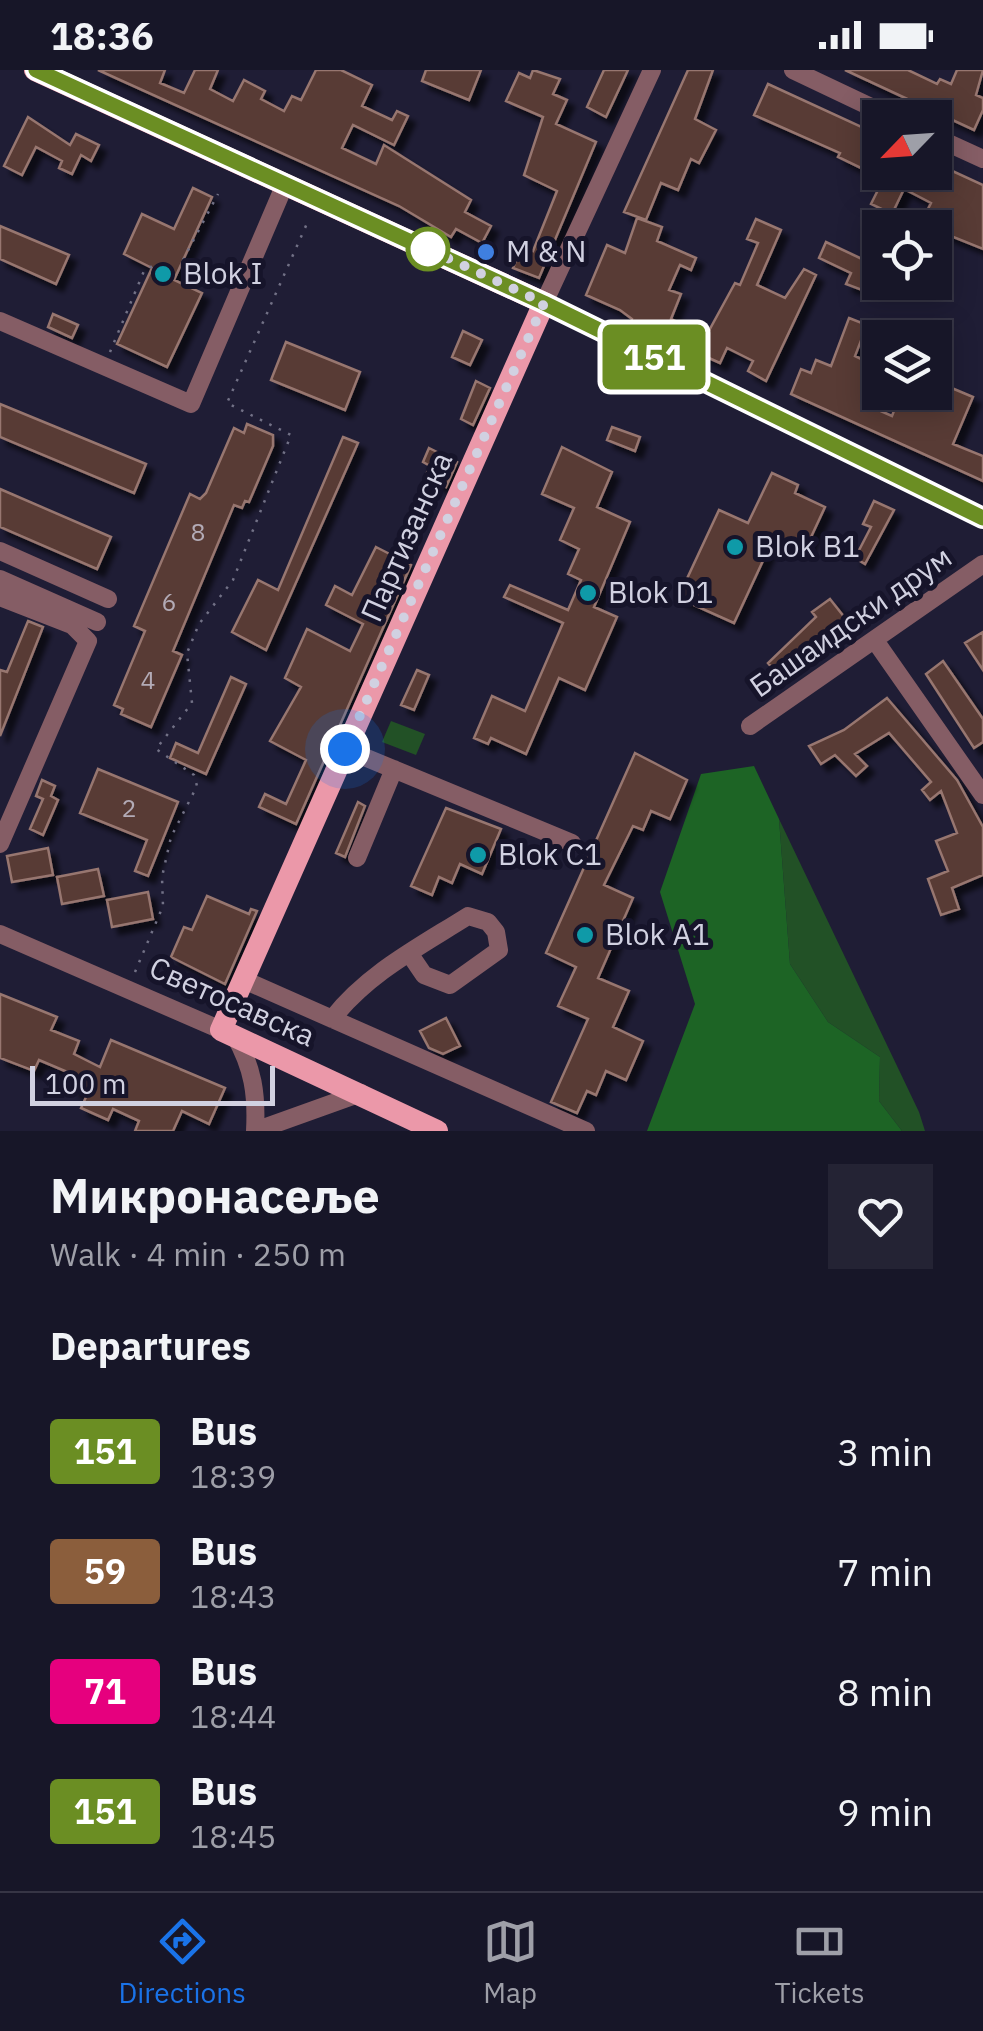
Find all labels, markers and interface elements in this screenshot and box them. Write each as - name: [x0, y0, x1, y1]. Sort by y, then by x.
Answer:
- text: 18:36: [50, 11, 154, 60]
- north arrow: [862, 100, 952, 190]
- map controls: [862, 100, 952, 410]
- button: locate: [862, 210, 952, 300]
- unlabelled marker: [407, 228, 449, 270]
- place label: M & N: [506, 231, 587, 270]
- marker: M & N: [475, 241, 497, 263]
- place label: Blok I: [183, 253, 262, 292]
- marker: Blok I: [152, 263, 174, 285]
- button: layers: [862, 320, 952, 410]
- line badge: 151: [596, 324, 712, 390]
- text: 151: [622, 334, 686, 380]
- street label: Партизанска: [351, 446, 460, 627]
- house number: 8: [190, 515, 206, 548]
- place label: Blok B1: [755, 526, 860, 565]
- marker: Blok B1: [724, 536, 746, 558]
- street label: Башаидски друм: [742, 537, 959, 705]
- place label: Blok D1: [608, 572, 714, 611]
- marker: Blok D1: [577, 582, 599, 604]
- house number: 6: [161, 585, 177, 618]
- house number: 4: [140, 663, 156, 696]
- your location: [320, 724, 370, 774]
- house number: 2: [121, 791, 137, 824]
- place label: Blok C1: [498, 834, 602, 873]
- marker: Blok C1: [467, 844, 489, 866]
- place label: Blok A1: [605, 914, 710, 953]
- marker: Blok A1: [574, 924, 596, 946]
- street label: Светосавска: [144, 947, 321, 1054]
- scale bar: [30, 1061, 275, 1106]
- text: 100 m: [45, 1065, 126, 1102]
- text: Микронасеље: [50, 1164, 380, 1226]
- button: heart: [828, 1164, 933, 1269]
- text: Walk · 4 min · 250 m: [50, 1233, 346, 1275]
- text: Departures: [50, 1321, 251, 1370]
- text: Bus: [190, 1406, 257, 1455]
- text: 3 min: [837, 1427, 933, 1476]
- text: 151: [73, 1428, 137, 1474]
- text: 18:39: [190, 1455, 276, 1497]
- text: Bus: [190, 1526, 257, 1575]
- text: 7 min: [837, 1547, 933, 1596]
- text: 59: [84, 1548, 126, 1594]
- text: 18:43: [190, 1575, 276, 1617]
- text: Bus: [190, 1646, 257, 1695]
- text: 8 min: [837, 1667, 933, 1716]
- text: 71: [84, 1668, 126, 1714]
- text: 18:44: [190, 1695, 276, 1737]
- text: Bus: [190, 1766, 257, 1815]
- text: 9 min: [837, 1787, 933, 1836]
- text: 151: [73, 1788, 137, 1834]
- text: 18:45: [190, 1815, 276, 1857]
- tab: Directions: [118, 1914, 246, 2011]
- tab: Map: [483, 1914, 538, 2011]
- tab: Tickets: [774, 1914, 865, 2011]

